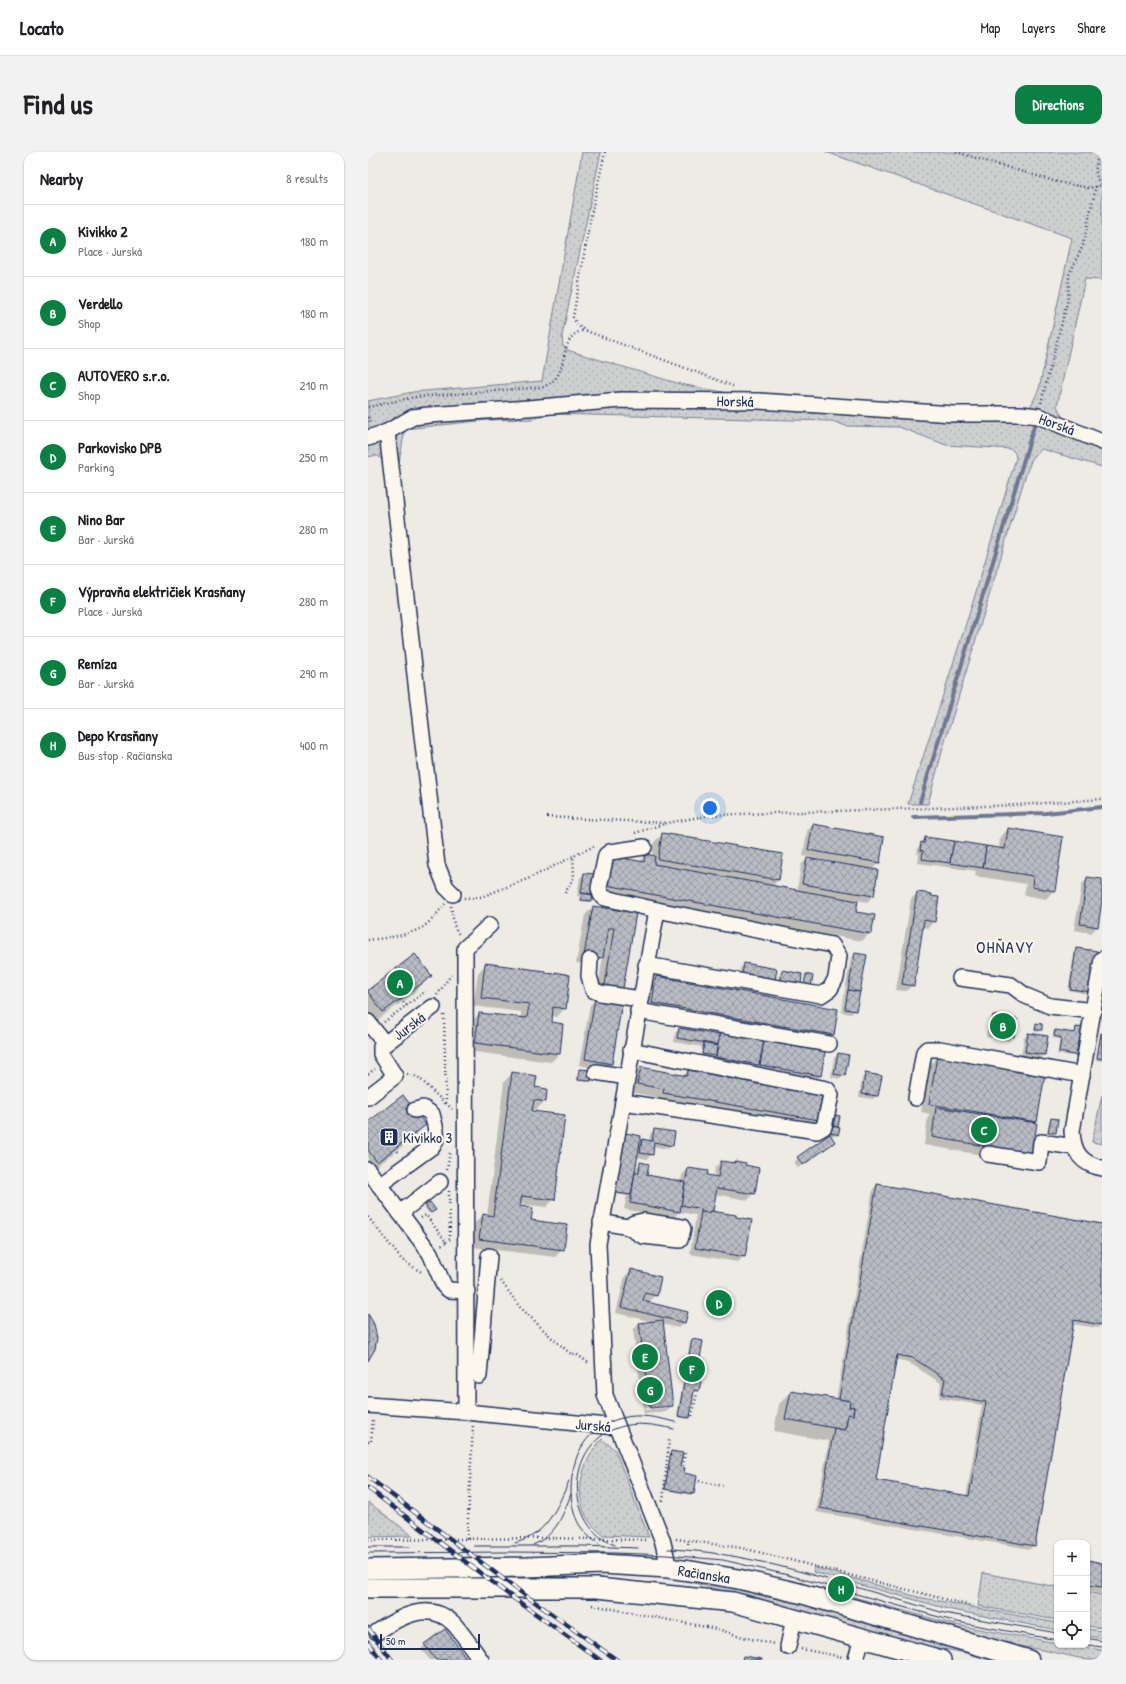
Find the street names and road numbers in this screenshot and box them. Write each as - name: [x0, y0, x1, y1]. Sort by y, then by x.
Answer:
- street label: Horská: [716, 390, 754, 412]
- street label: Horská: [1036, 408, 1078, 440]
- street label: Jurská: [389, 1007, 429, 1045]
- street label: Jurská: [575, 1413, 612, 1437]
- street label: Račianska: [676, 1560, 732, 1588]

